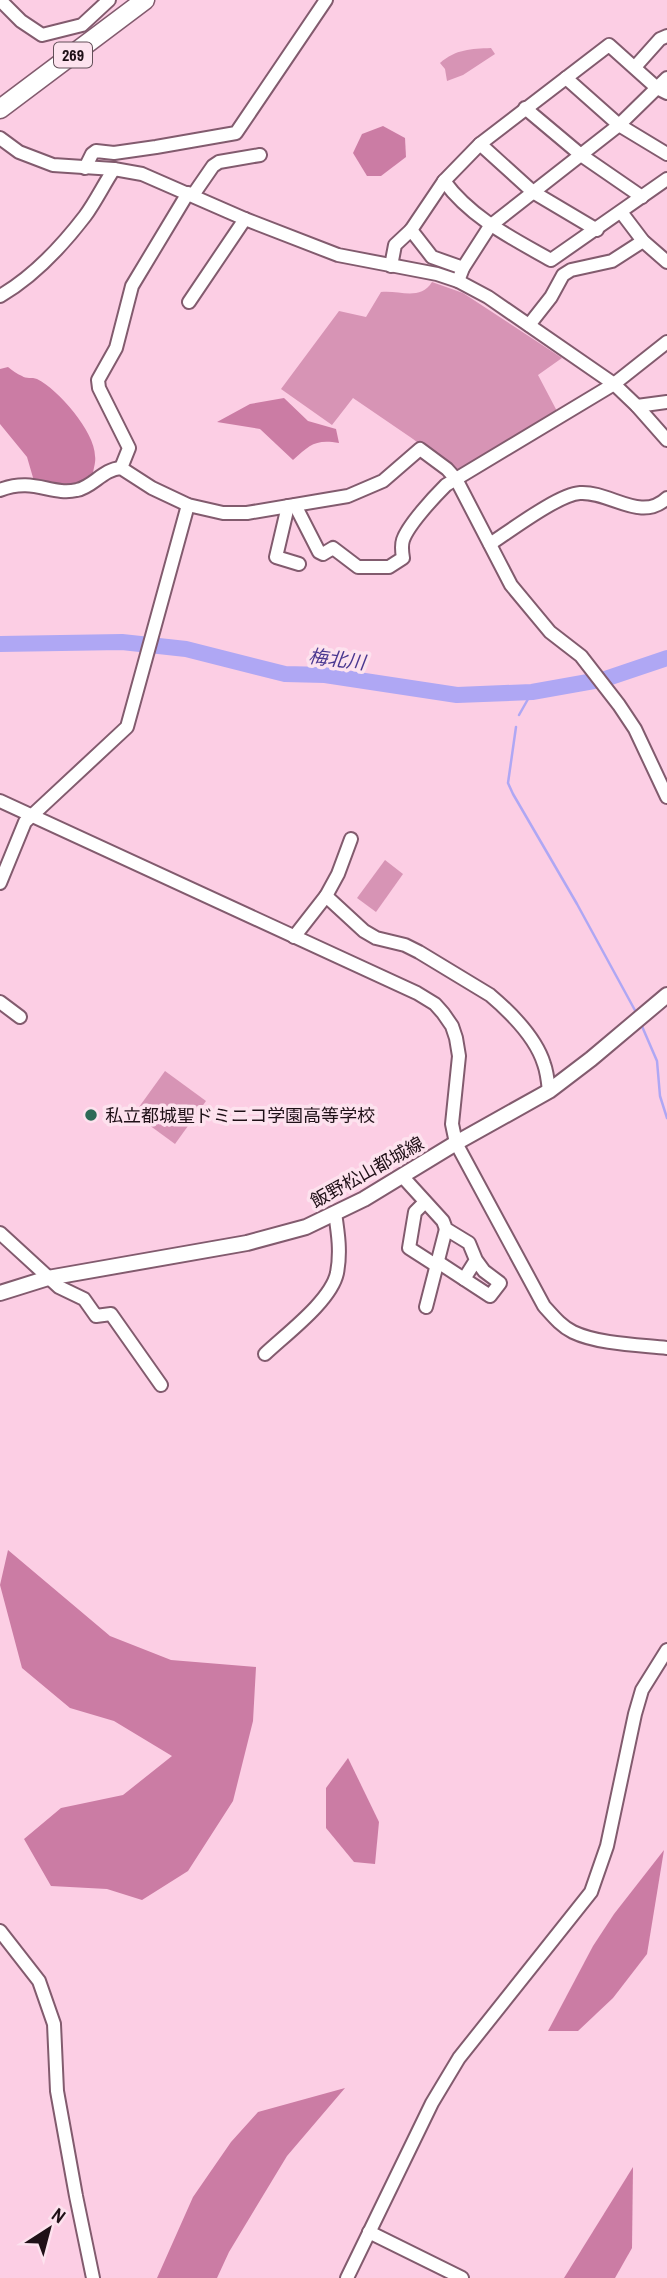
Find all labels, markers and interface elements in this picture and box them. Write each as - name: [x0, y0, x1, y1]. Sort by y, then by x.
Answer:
- road number: 269: [54, 42, 92, 68]
- water label: 梅北川: [307, 643, 369, 676]
- place label: 私立都城聖ドミニコ学園高等学校: [105, 1103, 375, 1128]
- marker: 私立都城聖ドミニコ学園高等学校: [83, 1107, 99, 1123]
- street label: 飯野松山都城線: [306, 1131, 428, 1213]
- north arrow: [14, 2194, 84, 2264]
- text: N: [47, 2201, 71, 2229]

